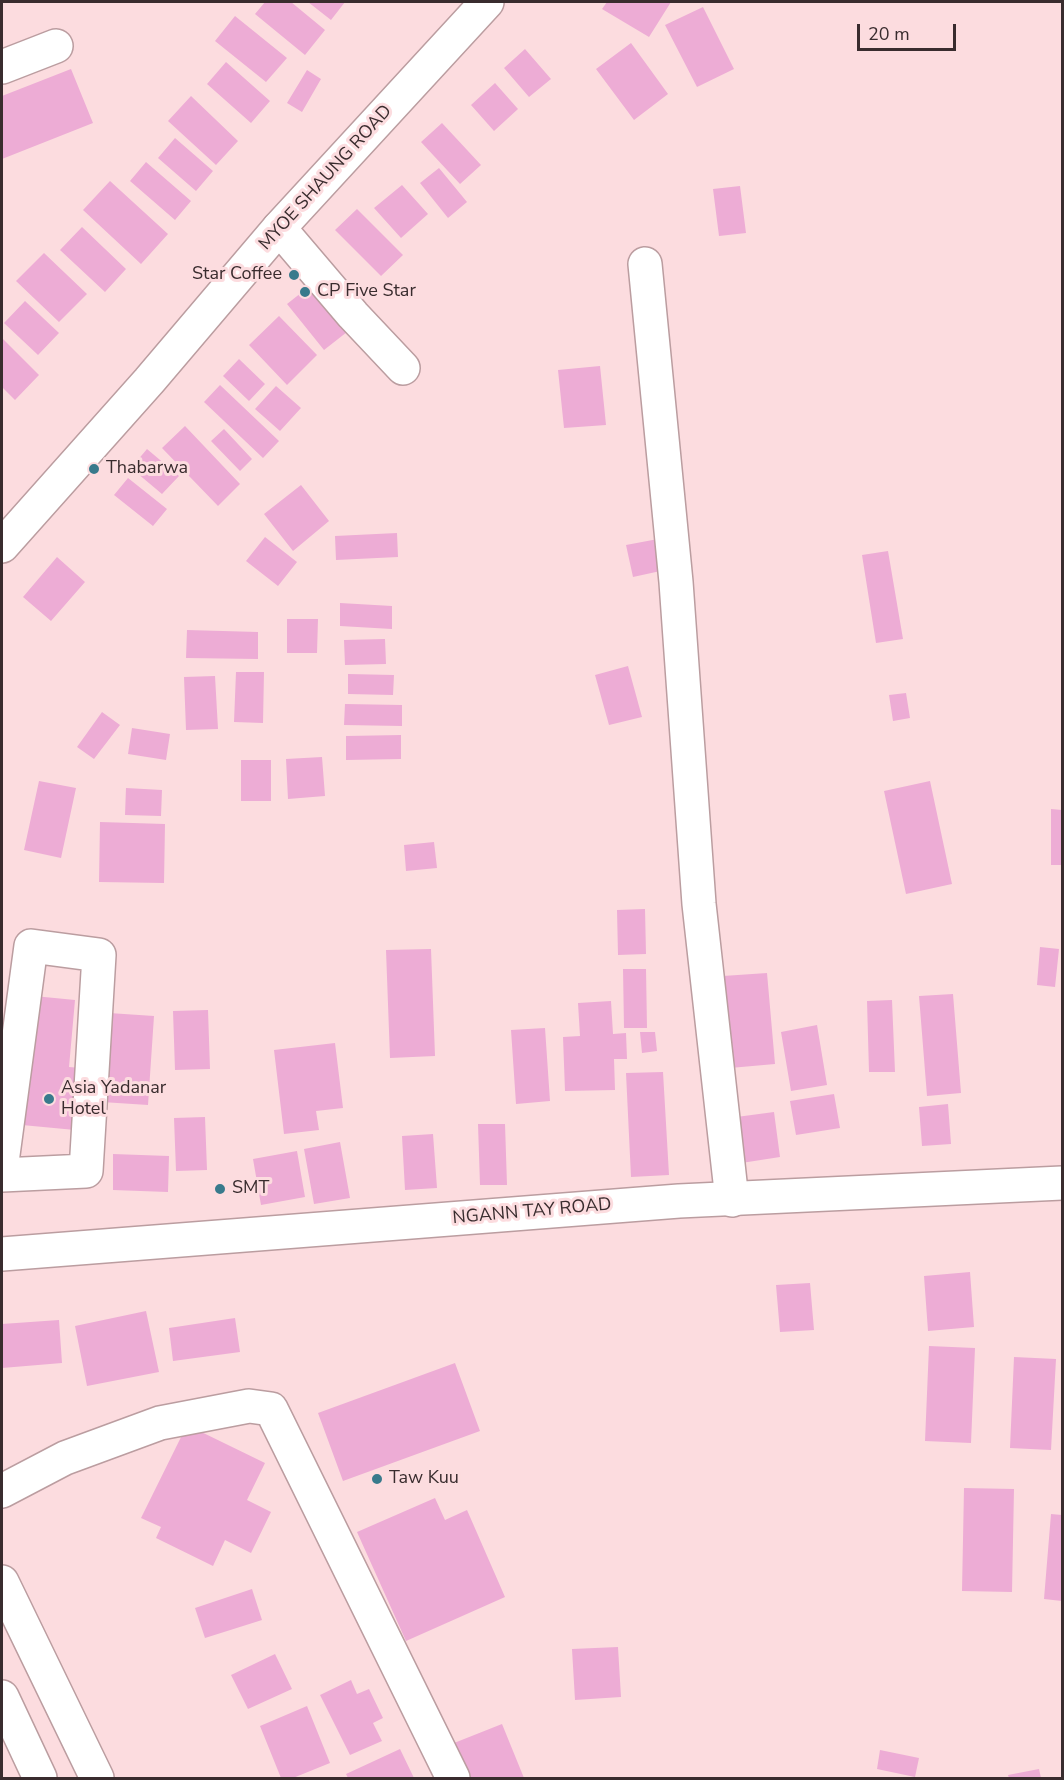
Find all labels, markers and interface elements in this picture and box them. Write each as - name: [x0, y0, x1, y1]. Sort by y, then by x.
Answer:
- scale bar: [860, 12, 959, 50]
- text: 20 m: [868, 22, 910, 46]
- street label: MYOE SHAUNG ROAD: [255, 101, 397, 255]
- place label: Star Coffee: [192, 264, 282, 286]
- marker: Star Coffee: [287, 268, 301, 282]
- place label: CP Five Star: [317, 281, 416, 303]
- marker: CP Five Star: [298, 285, 312, 299]
- place label: Thabarwa: [106, 458, 188, 480]
- marker: Thabarwa: [87, 462, 101, 476]
- place label: Asia Yadanar Hotel: [61, 1078, 166, 1120]
- marker: Asia Yadanar Hotel: [42, 1092, 56, 1106]
- place label: SMT: [232, 1178, 269, 1200]
- marker: SMT: [213, 1182, 227, 1196]
- street label: NGANN TAY ROAD: [452, 1194, 612, 1230]
- place label: Taw Kuu: [389, 1468, 459, 1490]
- marker: Taw Kuu: [370, 1472, 384, 1486]

